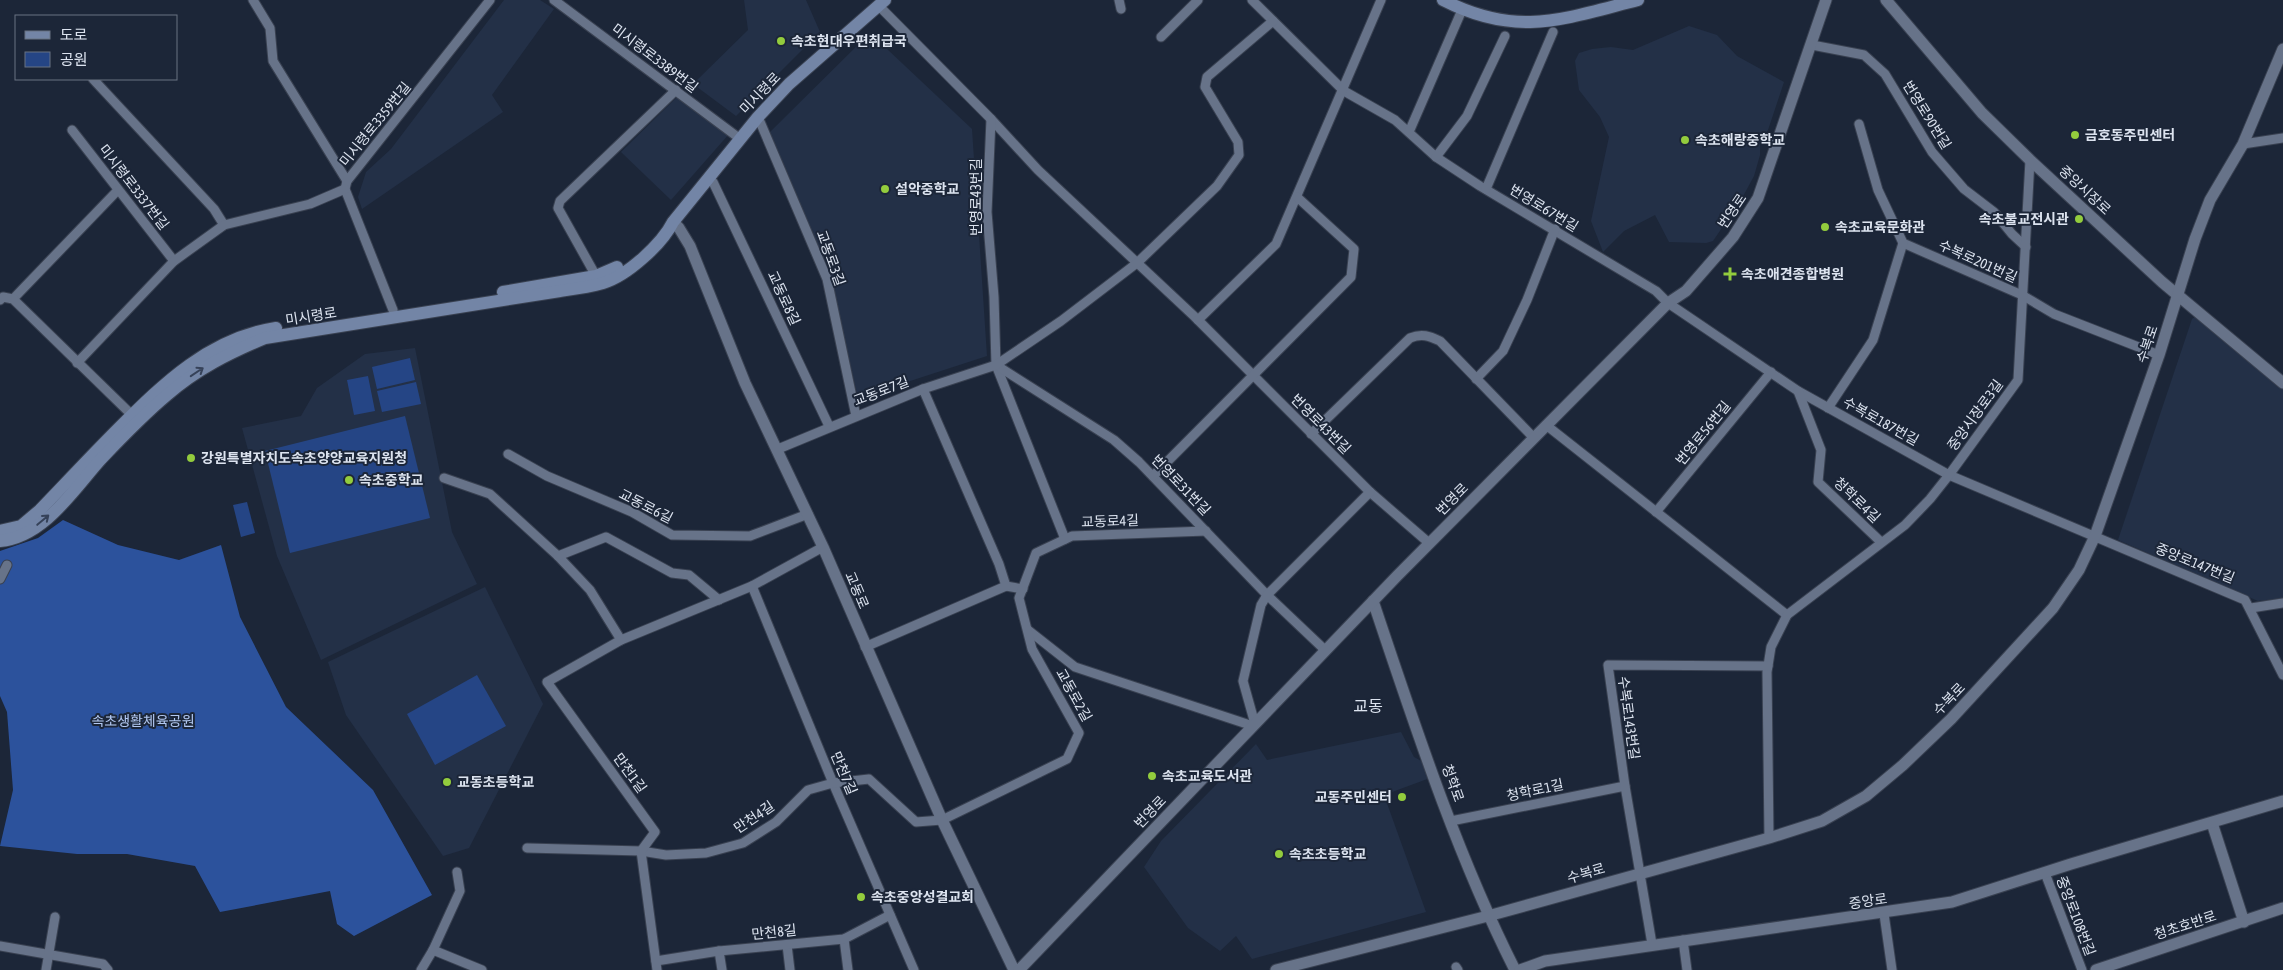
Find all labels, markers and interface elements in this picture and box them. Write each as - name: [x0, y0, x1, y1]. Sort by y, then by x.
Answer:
- legend: [15, 15, 178, 80]
- street label: 미시령로3389번길: [609, 20, 701, 96]
- text: 도로: [60, 26, 88, 43]
- place label: 속초현대우편취급국: [791, 33, 907, 49]
- marker: 속초현대우편취급국: [775, 35, 787, 47]
- text: 공원: [60, 51, 88, 68]
- street label: 미시령로: [736, 69, 784, 117]
- street label: 번영로90번길: [1900, 78, 1954, 152]
- street label: 미시령로3359번길: [336, 79, 414, 169]
- place label: 금호동주민센터: [2085, 127, 2175, 143]
- marker: 금호동주민센터: [2069, 129, 2081, 141]
- place label: 속초해랑중학교: [1695, 132, 1785, 148]
- marker: 속초해랑중학교: [1679, 134, 1691, 146]
- street label: 미시령로3337번길: [96, 141, 172, 233]
- street label: 번영로43번길: [968, 158, 984, 236]
- street label: 중앙시장로: [2056, 162, 2114, 218]
- place label: 설악중학교: [895, 181, 960, 197]
- street label: 번영로67번길: [1507, 181, 1581, 235]
- marker: 설악중학교: [879, 183, 891, 195]
- street label: 번영로: [1715, 190, 1750, 231]
- place label: 속초불교전시관: [1979, 211, 2069, 227]
- marker: 속초불교전시관: [2073, 213, 2085, 225]
- place label: 속초교육문화관: [1835, 219, 1925, 235]
- marker: 속초교육문화관: [1819, 221, 1831, 233]
- street label: 교동로3길: [814, 228, 848, 288]
- street label: 수복로201번길: [1936, 237, 2020, 285]
- place label: 속초애견종합병원: [1741, 266, 1844, 282]
- marker: 속초애견종합병원: [1723, 267, 1737, 281]
- street label: 교동로8길: [764, 268, 804, 328]
- street label: 미시령로: [284, 304, 338, 328]
- street label: 수복로: [2133, 323, 2161, 365]
- one-way arrow: [190, 367, 204, 377]
- street label: 교동로7길: [851, 373, 911, 409]
- street label: 중앙시장로3길: [1944, 376, 2006, 454]
- street label: 번영로43번길: [1288, 391, 1354, 457]
- street label: 수복로187번길: [1840, 394, 1922, 448]
- street label: 번영로56번길: [1672, 398, 1734, 468]
- place label: 강원특별자치도속초양양교육지원청: [201, 450, 407, 466]
- marker: 강원특별자치도속초양양교육지원청: [185, 452, 197, 464]
- street label: 번영로31번길: [1148, 452, 1214, 518]
- place label: 속초중학교: [359, 472, 424, 488]
- marker: 속초중학교: [343, 474, 355, 486]
- street label: 청학로4길: [1831, 474, 1883, 526]
- street label: 번영로: [1433, 480, 1471, 518]
- street label: 교동로6길: [616, 486, 676, 526]
- street label: 교동로4길: [1081, 512, 1139, 530]
- one-way arrow: [36, 515, 49, 526]
- street label: 중앙로147번길: [2153, 540, 2237, 586]
- street label: 교동로: [842, 569, 872, 611]
- street label: 교동로2길: [1053, 666, 1095, 724]
- street label: 수복로143번길: [1615, 675, 1643, 761]
- street label: 수복로: [1930, 679, 1968, 718]
- district label: 교동: [1353, 697, 1383, 715]
- park label: 속초생활체육공원: [91, 713, 195, 729]
- street label: 만천7길: [828, 749, 860, 797]
- street label: 만천1길: [610, 750, 650, 796]
- street label: 청학로: [1439, 762, 1467, 804]
- place label: 속초교육도서관: [1162, 768, 1252, 784]
- marker: 속초교육도서관: [1146, 770, 1158, 782]
- place label: 교동초등학교: [457, 774, 534, 790]
- marker: 교동초등학교: [441, 776, 453, 788]
- street label: 청학로1길: [1505, 776, 1565, 804]
- place label: 교동주민센터: [1315, 789, 1392, 805]
- marker: 교동주민센터: [1396, 791, 1408, 803]
- street label: 번영로: [1131, 792, 1169, 831]
- street label: 만천4길: [731, 798, 777, 836]
- place label: 속초초등학교: [1289, 846, 1366, 862]
- marker: 속초초등학교: [1273, 848, 1285, 860]
- street label: 수복로: [1565, 860, 1607, 886]
- street label: 중앙로108번길: [2053, 874, 2099, 958]
- place label: 속초중앙성결교회: [871, 889, 974, 905]
- street label: 중앙로: [1848, 890, 1888, 912]
- marker: 속초중앙성결교회: [855, 891, 867, 903]
- street label: 청초호반로: [2152, 907, 2218, 943]
- street label: 만천8길: [751, 922, 797, 942]

